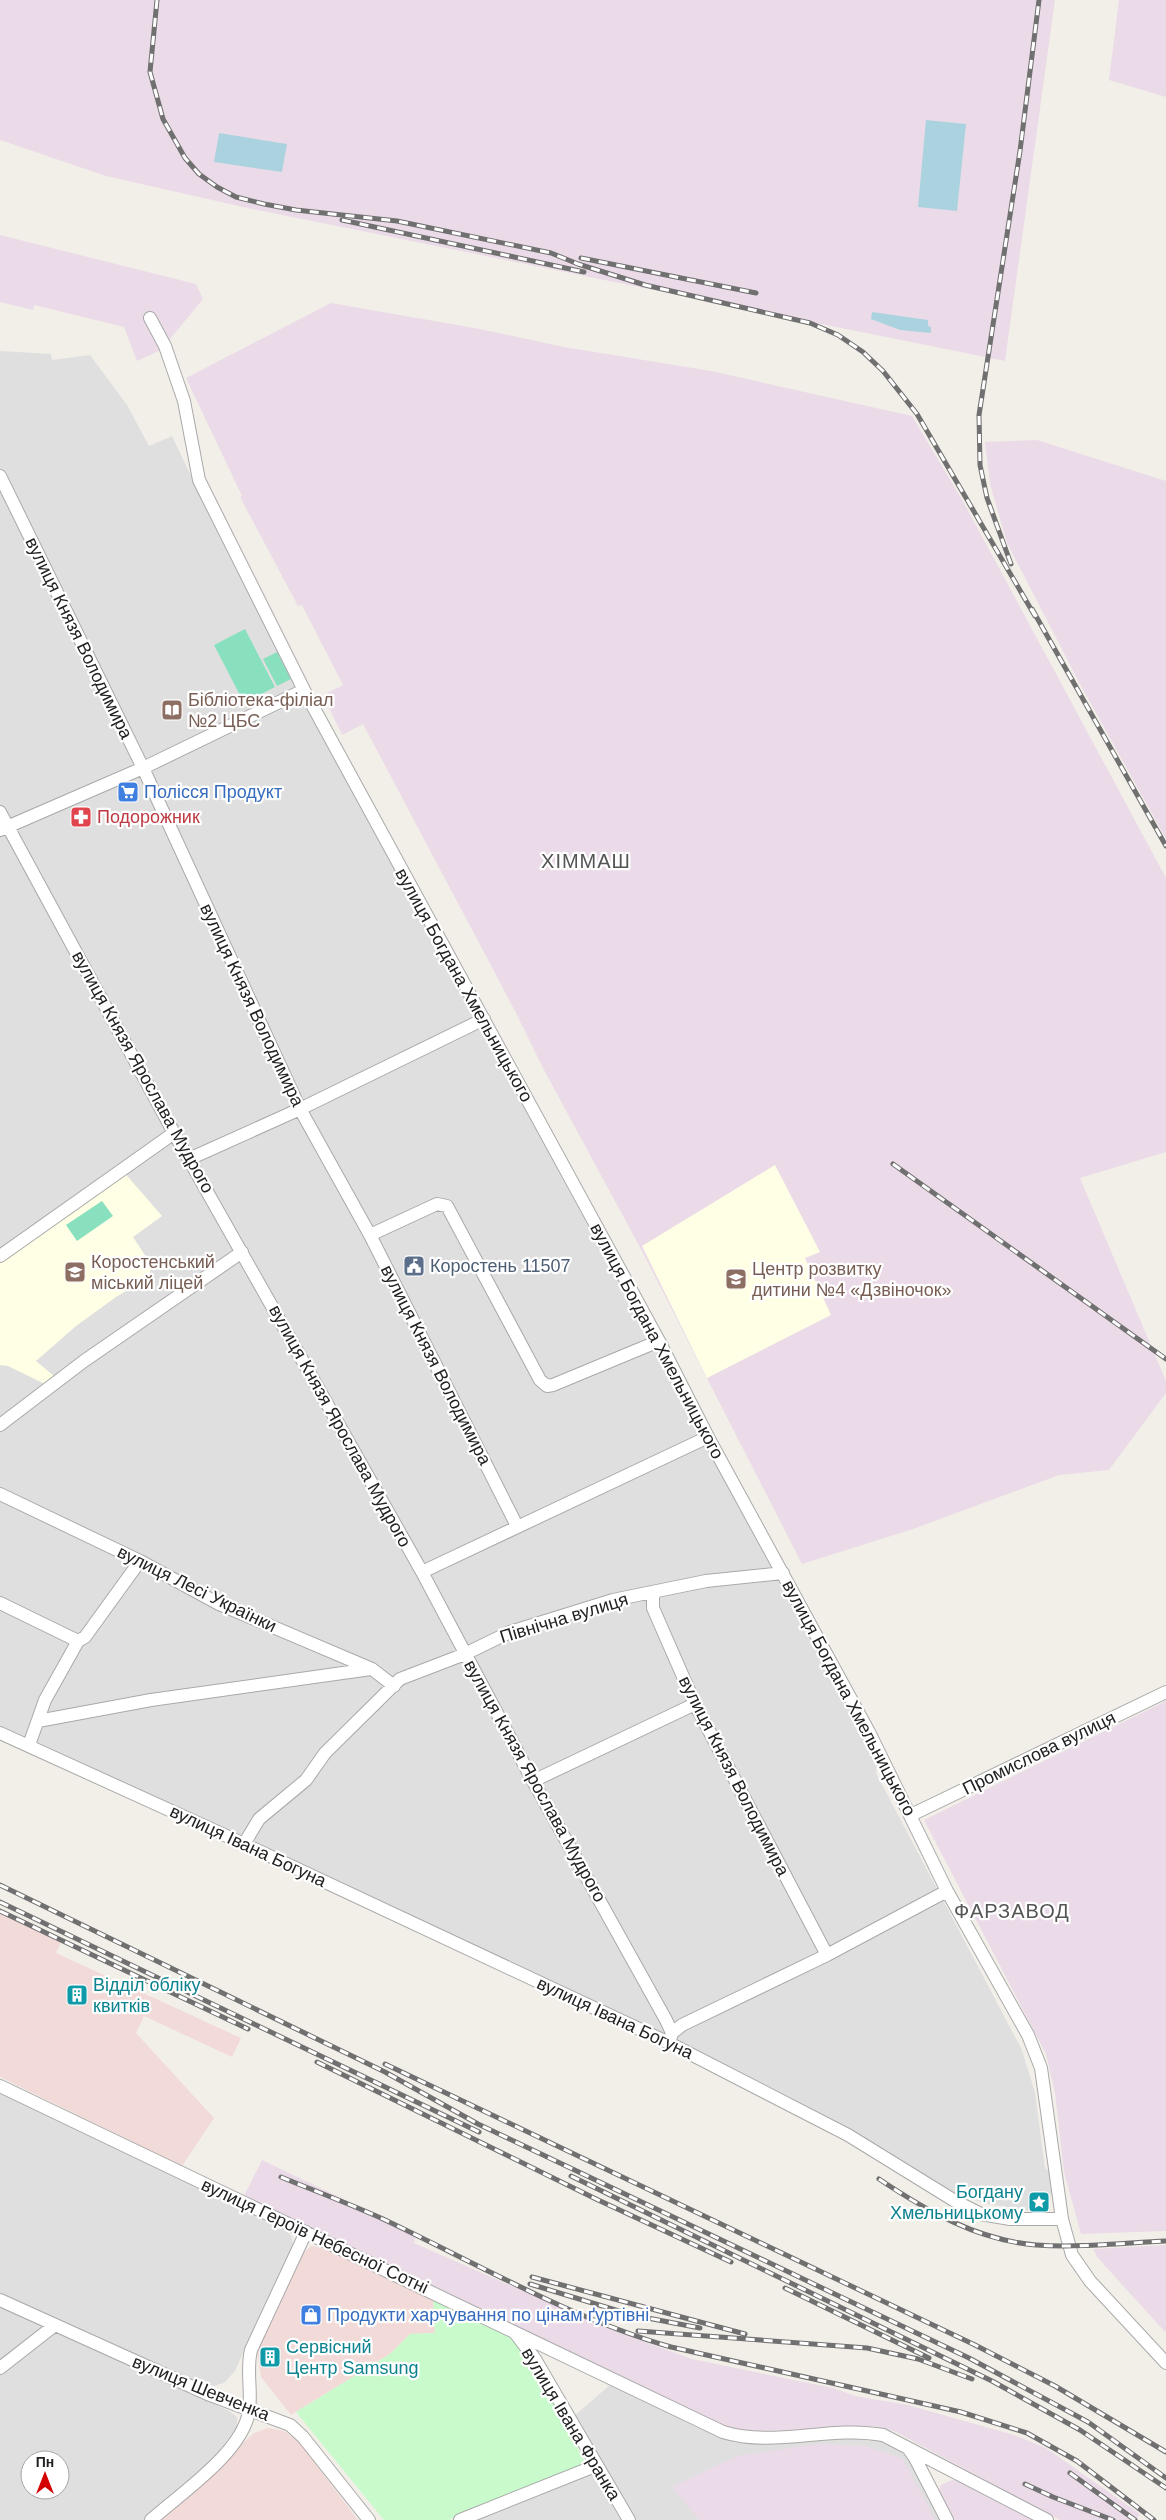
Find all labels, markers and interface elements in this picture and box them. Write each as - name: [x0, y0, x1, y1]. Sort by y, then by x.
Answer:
- street label: вулиця Князя Володимира: [21, 534, 137, 743]
- place label: Бібліотека-філіал №2 ЦБС: [188, 690, 334, 731]
- library icon: Бібліотека-філіал №2 ЦБС: [160, 698, 184, 722]
- supermarket icon: Полісся Продукт: [116, 780, 140, 804]
- place label: Полісся Продукт: [144, 782, 282, 802]
- pharmacy icon: Подорожник: [69, 805, 93, 829]
- place label: Подорожник: [97, 807, 200, 827]
- district label: ХІММАШ: [541, 850, 631, 872]
- street label: вулиця Богдана Хмельницького: [391, 865, 537, 1105]
- street label: вулиця Князя Володимира: [196, 900, 308, 1110]
- street label: вулиця Князя Ярослава Мудрого: [68, 947, 218, 1197]
- street label: вулиця Богдана Хмельницького: [586, 1220, 728, 1462]
- place label: Коростенський міський ліцей: [91, 1252, 215, 1293]
- public building icon: Коростень 11507: [402, 1254, 426, 1278]
- place label: Коростень 11507: [430, 1256, 571, 1276]
- place label: Центр розвитку дитини №4 «Дзвіночок»: [752, 1259, 952, 1300]
- school or university icon: Коростенський міський ліцей: [63, 1260, 87, 1284]
- street label: вулиця Князя Володимира: [377, 1262, 496, 1469]
- school or university icon: Центр розвитку дитини №4 «Дзвіночок»: [724, 1267, 748, 1291]
- street label: вулиця Князя Ярослава Мудрого: [265, 1301, 415, 1551]
- street label: вулиця Лесі Українки: [114, 1542, 280, 1636]
- street label: вулиця Богдана Хмельницького: [778, 1577, 920, 1819]
- street label: Північна вулиця: [497, 1589, 631, 1647]
- street label: вулиця Князя Ярослава Мудрого: [460, 1656, 610, 1906]
- street label: вулиця Князя Володимира: [675, 1673, 794, 1880]
- street label: Промислова вулиця: [959, 1707, 1119, 1799]
- street label: вулиця Івана Богуна: [167, 1801, 330, 1891]
- district label: ФАРЗАВОД: [954, 1900, 1070, 1922]
- street label: вулиця Івана Богуна: [534, 1973, 697, 2063]
- place label: Відділ обліку квитків: [93, 1975, 201, 2016]
- building icon: Відділ обліку квитків: [65, 1983, 89, 2007]
- street label: вулиця Героїв Небесної Сотні: [198, 2174, 432, 2298]
- place label: Богдану Хмельницькому: [890, 2182, 1023, 2223]
- place icon: Богдану Хмельницькому: [1027, 2190, 1051, 2214]
- shop icon: Продукти харчування по цінам ґуртівні: [299, 2303, 323, 2327]
- place label: Продукти харчування по цінам ґуртівні: [327, 2305, 649, 2325]
- place label: Сервісний Центр Samsung: [286, 2337, 419, 2378]
- street label: вулиця Івана Франка: [517, 2344, 625, 2505]
- building icon: Сервісний Центр Samsung: [258, 2345, 282, 2369]
- street label: вулиця Шевченка: [129, 2351, 273, 2425]
- north arrow: [20, 2450, 70, 2500]
- text: Пн: [36, 2454, 54, 2470]

